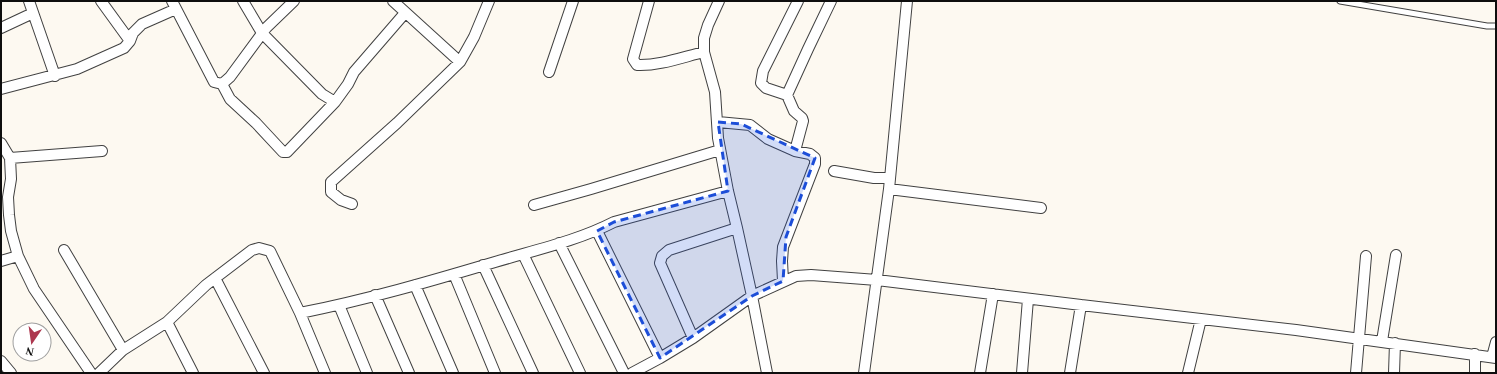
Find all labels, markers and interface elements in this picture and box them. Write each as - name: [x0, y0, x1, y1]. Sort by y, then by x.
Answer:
- north arrow: [12, 322, 52, 362]
- text: N: [24, 345, 35, 358]

